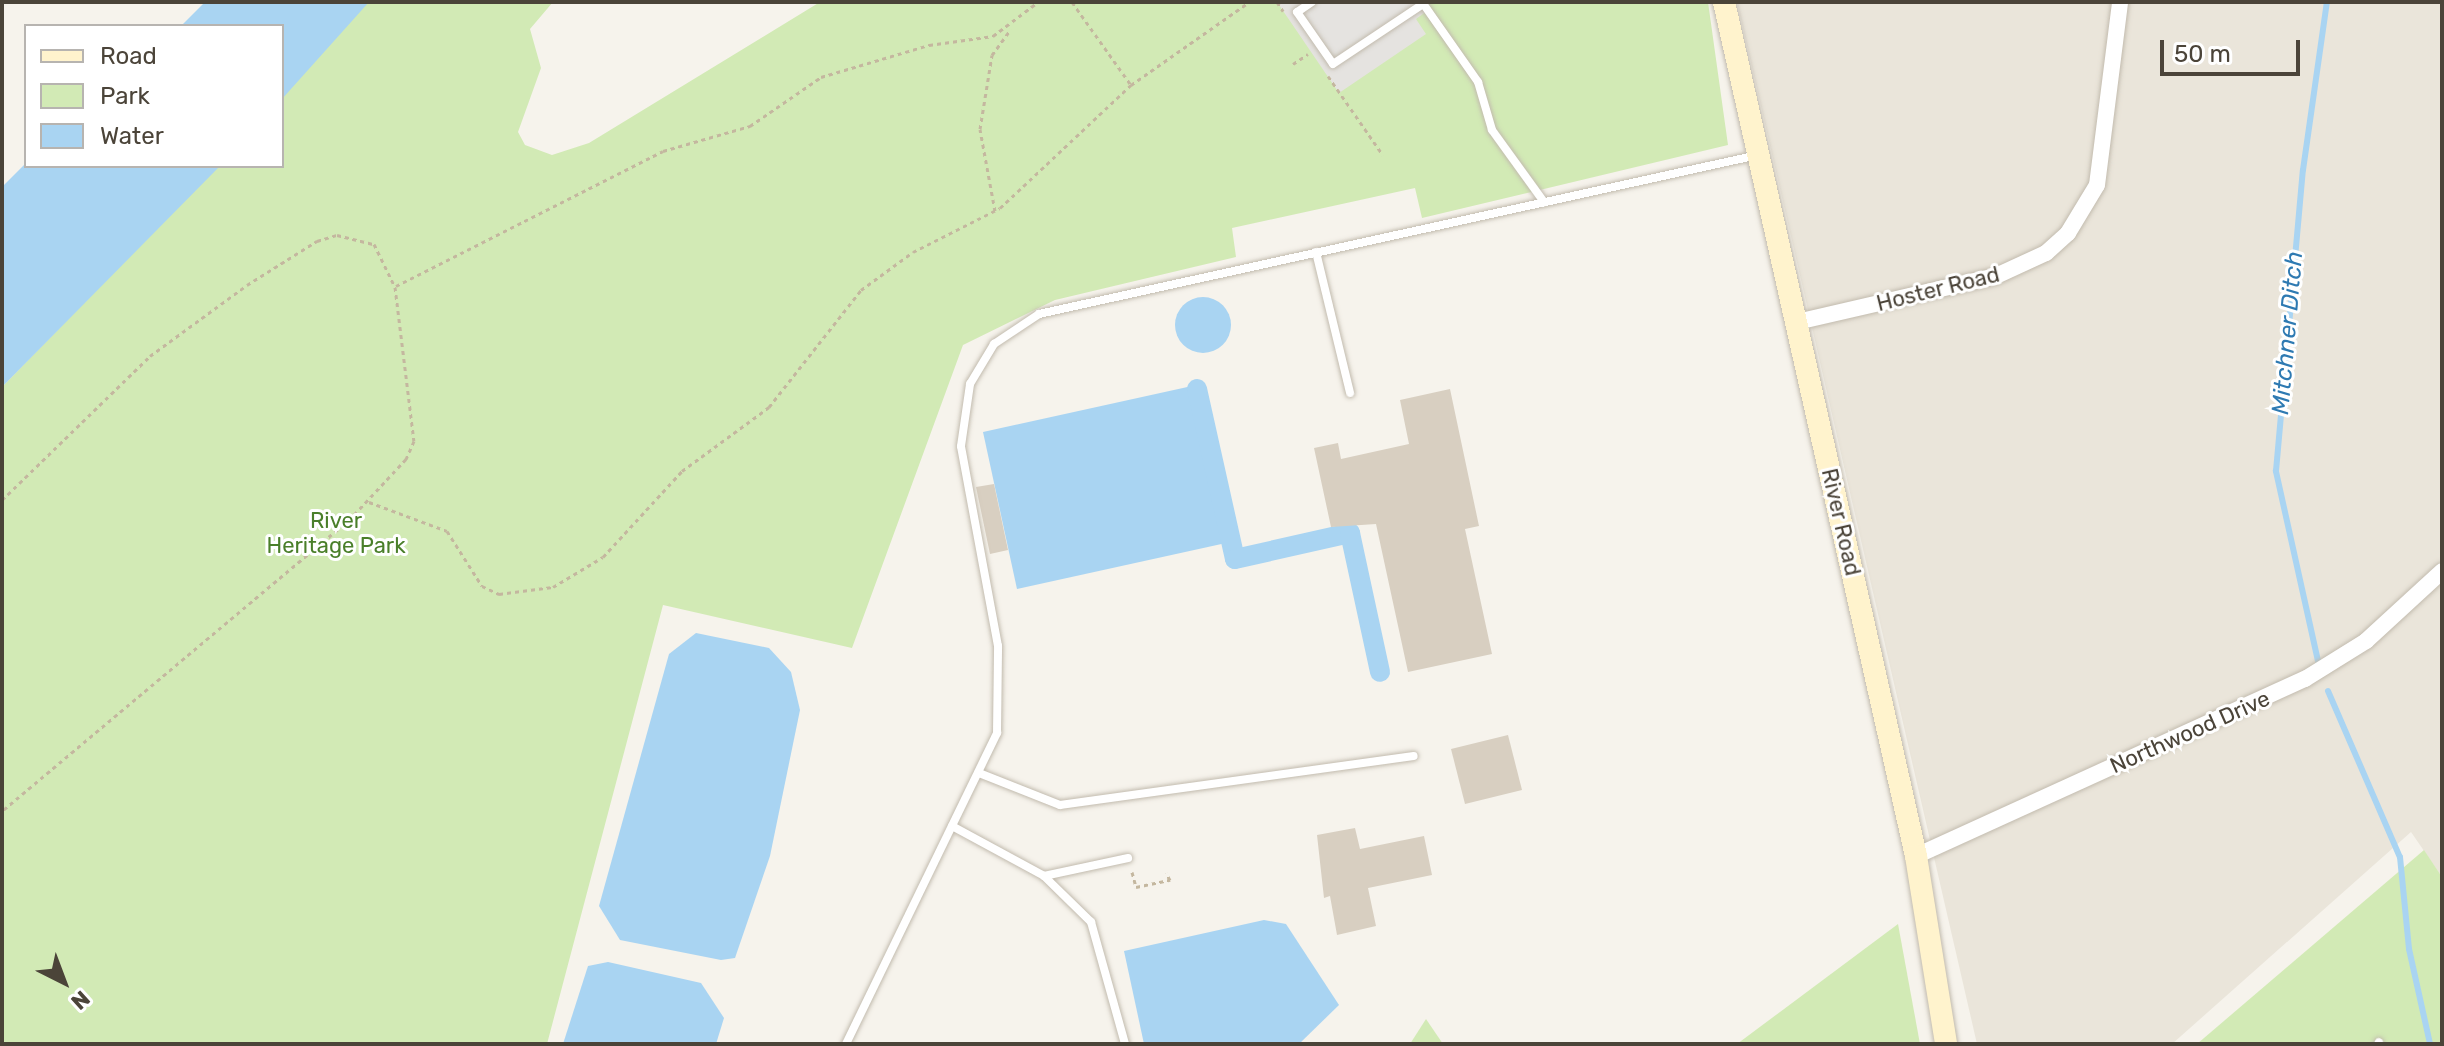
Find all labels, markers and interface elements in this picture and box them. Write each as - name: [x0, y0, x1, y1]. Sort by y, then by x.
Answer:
- legend: [24, 24, 284, 168]
- scale bar: [2164, 24, 2304, 74]
- text: 50 m: [2174, 40, 2231, 68]
- text: Road: [100, 42, 157, 70]
- text: Park: [100, 82, 150, 110]
- text: Water: [100, 122, 164, 150]
- water label: Mitchner Ditch: [2266, 250, 2310, 416]
- street label: Hoster Road: [1874, 261, 2002, 317]
- street label: River Road: [1816, 466, 1866, 578]
- park label: River Heritage Park: [266, 507, 406, 558]
- street label: Northwood Drive: [2106, 685, 2274, 779]
- north arrow: [24, 942, 104, 1022]
- text: N: [65, 985, 95, 1016]

